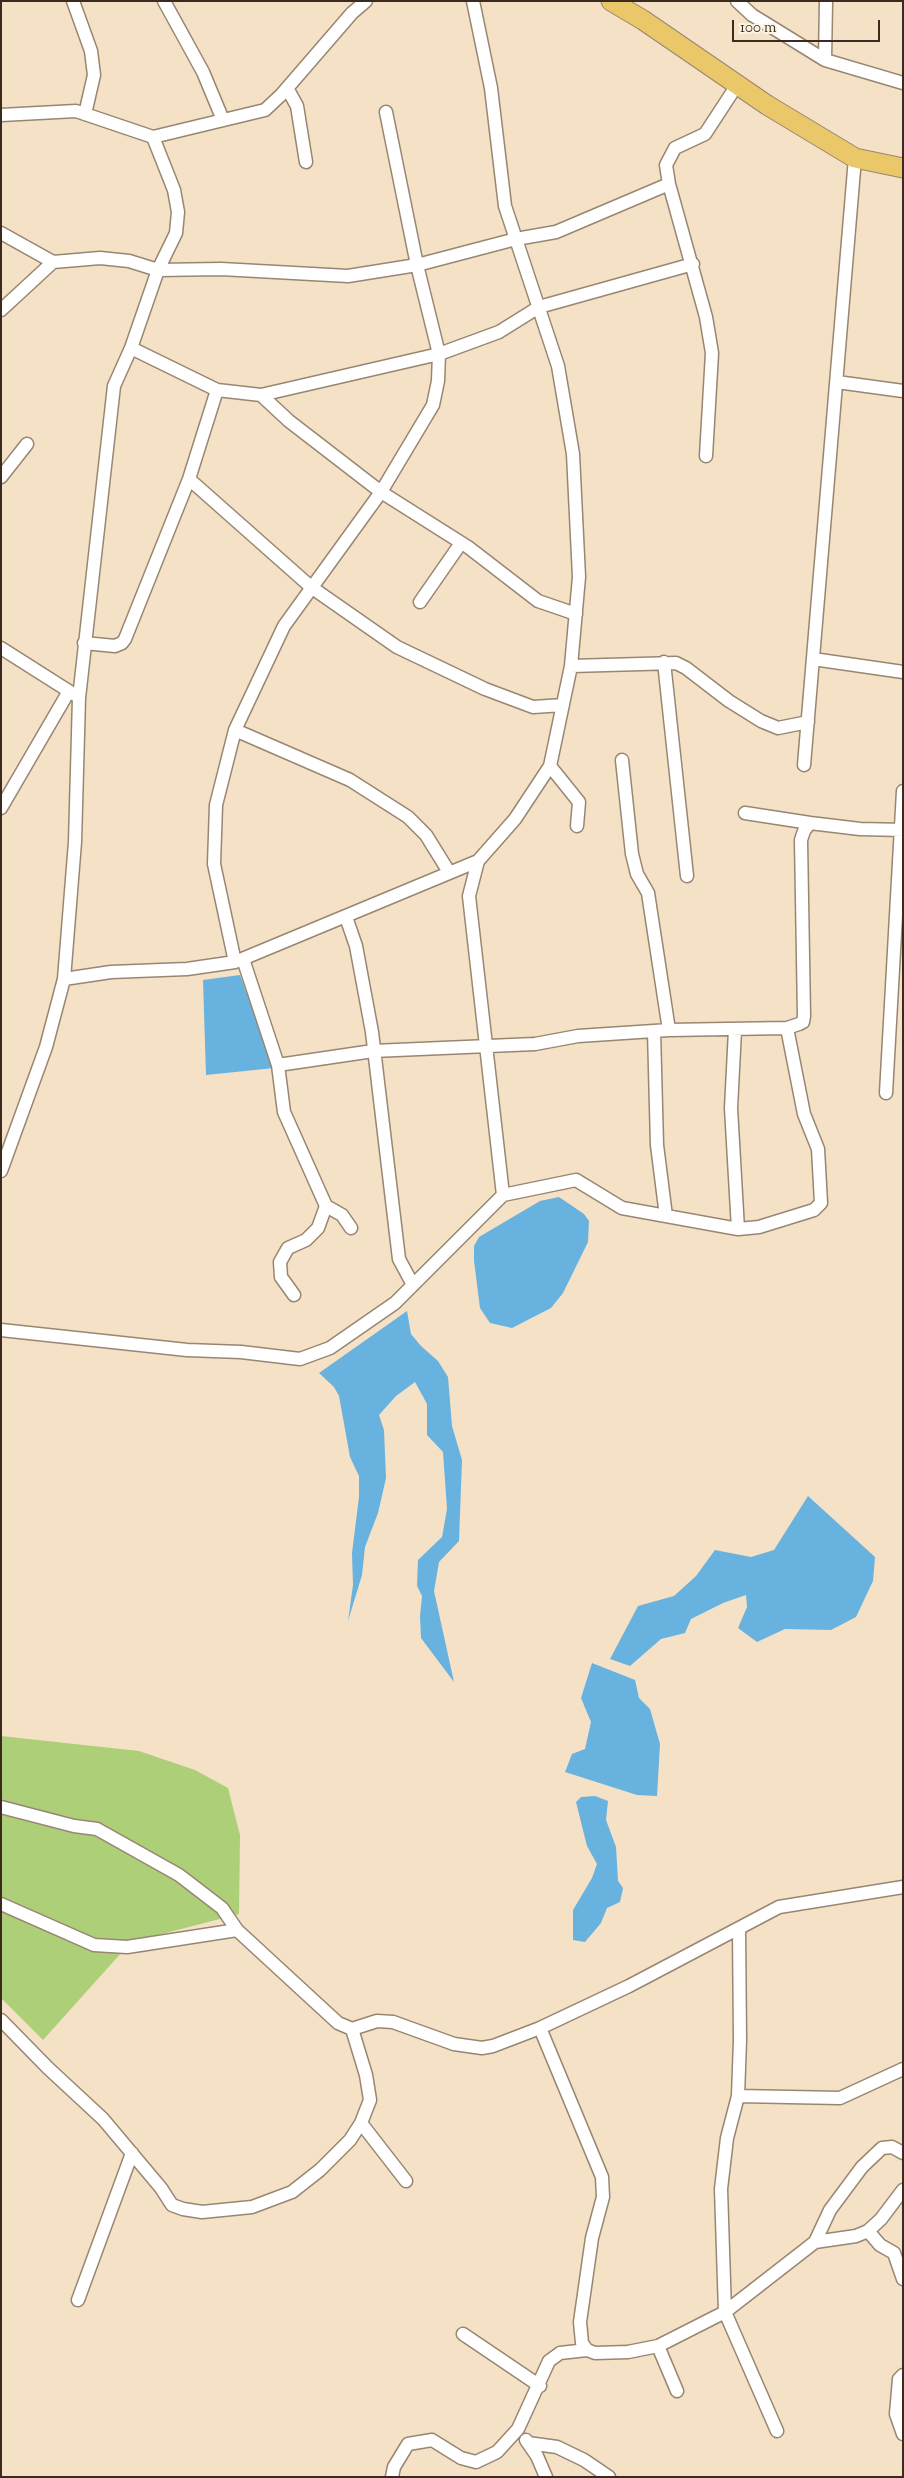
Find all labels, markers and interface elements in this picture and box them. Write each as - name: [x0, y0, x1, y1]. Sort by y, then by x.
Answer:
- scale bar: [734, 10, 882, 42]
- text: 100 m: [740, 18, 776, 39]

